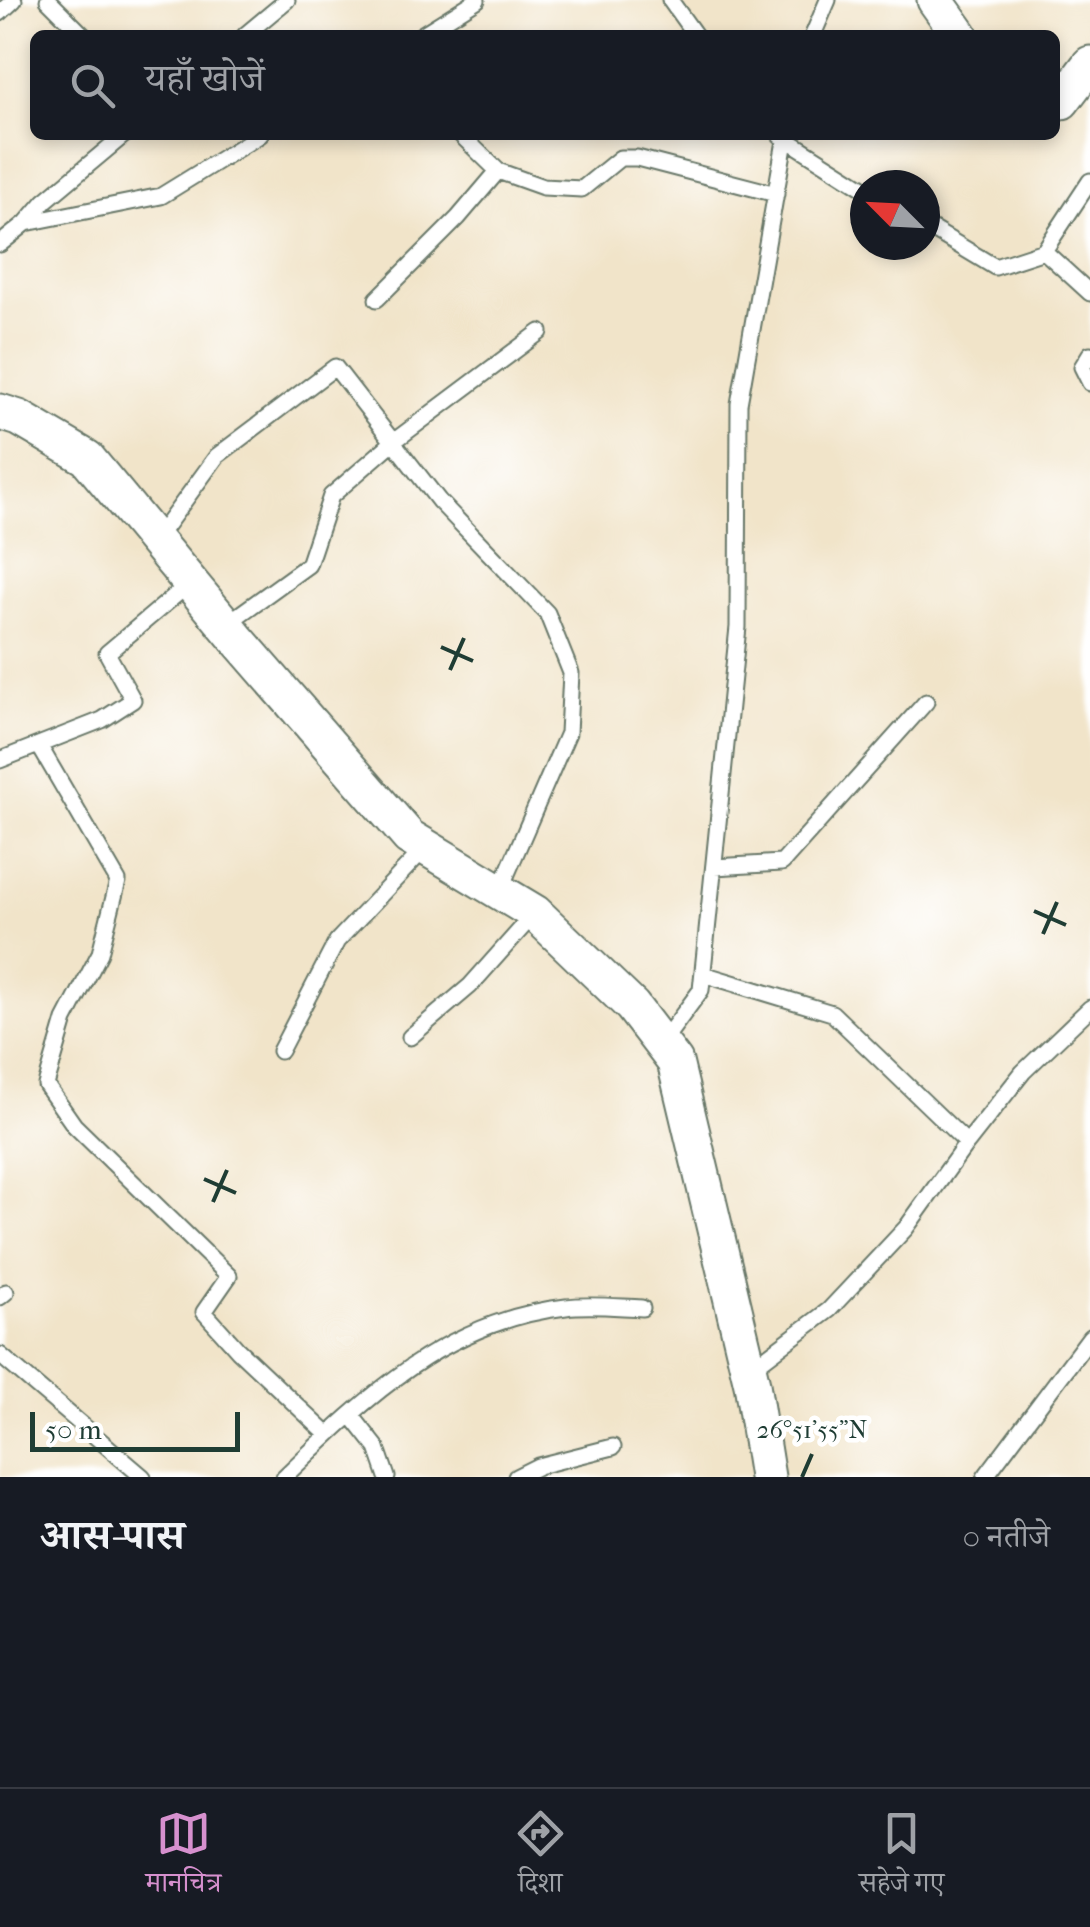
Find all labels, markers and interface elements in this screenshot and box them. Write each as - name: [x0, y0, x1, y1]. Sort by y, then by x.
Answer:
- search box: [30, 30, 1060, 140]
- text: यहाँ खोजें: [145, 56, 264, 101]
- icon: search: [65, 58, 120, 113]
- north arrow: [850, 170, 940, 260]
- scale bar: [30, 1407, 240, 1452]
- text: 50 m: [45, 1413, 102, 1446]
- text: 26°51'55"N: [757, 1415, 867, 1444]
- text: आस-पास: [40, 1511, 185, 1560]
- text: 0 नतीजे: [963, 1518, 1050, 1555]
- tab: मानचित्र: [146, 1806, 221, 1910]
- tab: दिशा: [513, 1806, 568, 1910]
- tab: सहेजे गए: [859, 1806, 944, 1910]

